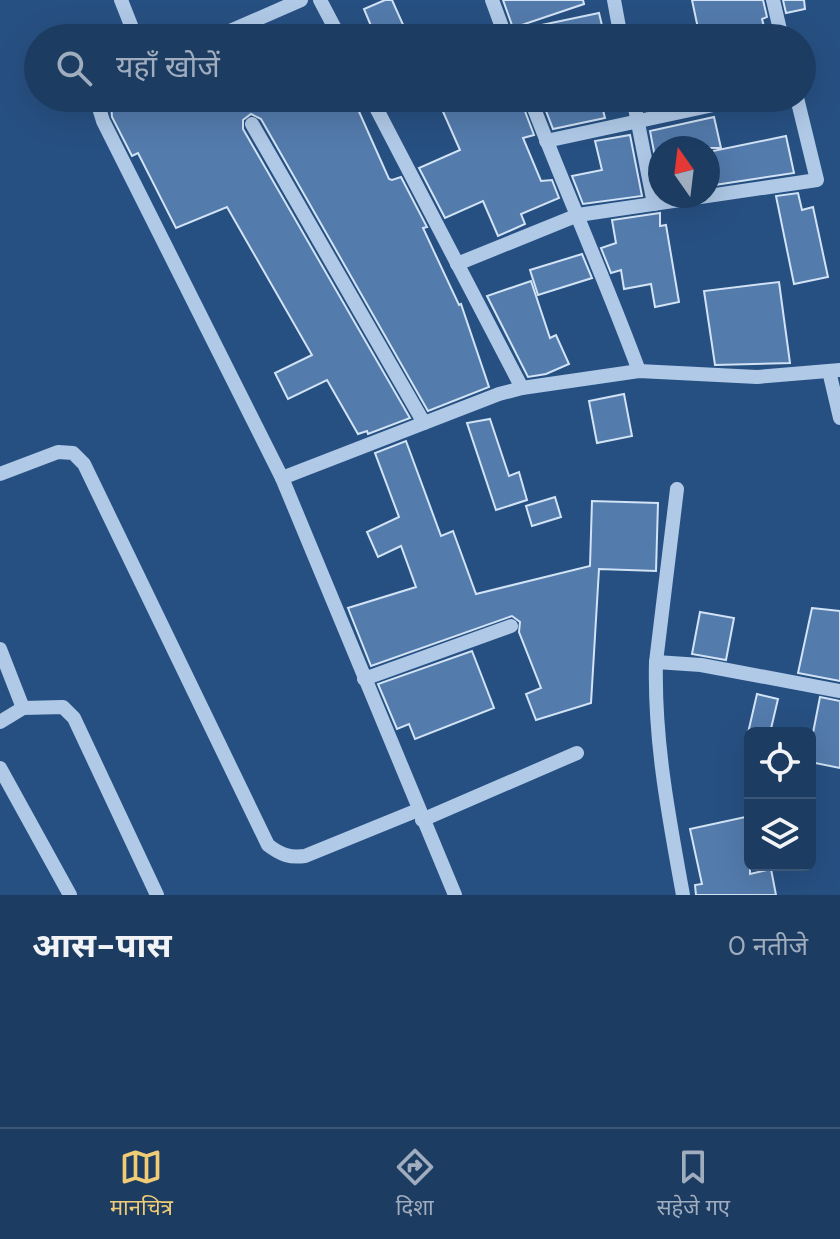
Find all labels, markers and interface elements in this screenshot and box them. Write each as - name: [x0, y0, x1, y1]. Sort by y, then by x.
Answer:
- search box: [24, 24, 816, 112]
- icon: search: [52, 46, 96, 90]
- text: यहाँ खोजें: [116, 47, 220, 86]
- north arrow: [648, 136, 720, 208]
- map controls: [744, 727, 816, 871]
- button: locate: [744, 727, 816, 799]
- button: layers: [744, 799, 816, 871]
- text: आस-पास: [32, 923, 172, 968]
- text: 0 नतीजे: [728, 929, 808, 963]
- tab: मानचित्र: [110, 1145, 173, 1224]
- tab: दिशा: [393, 1145, 437, 1224]
- tab: सहेजे गए: [657, 1145, 730, 1224]

